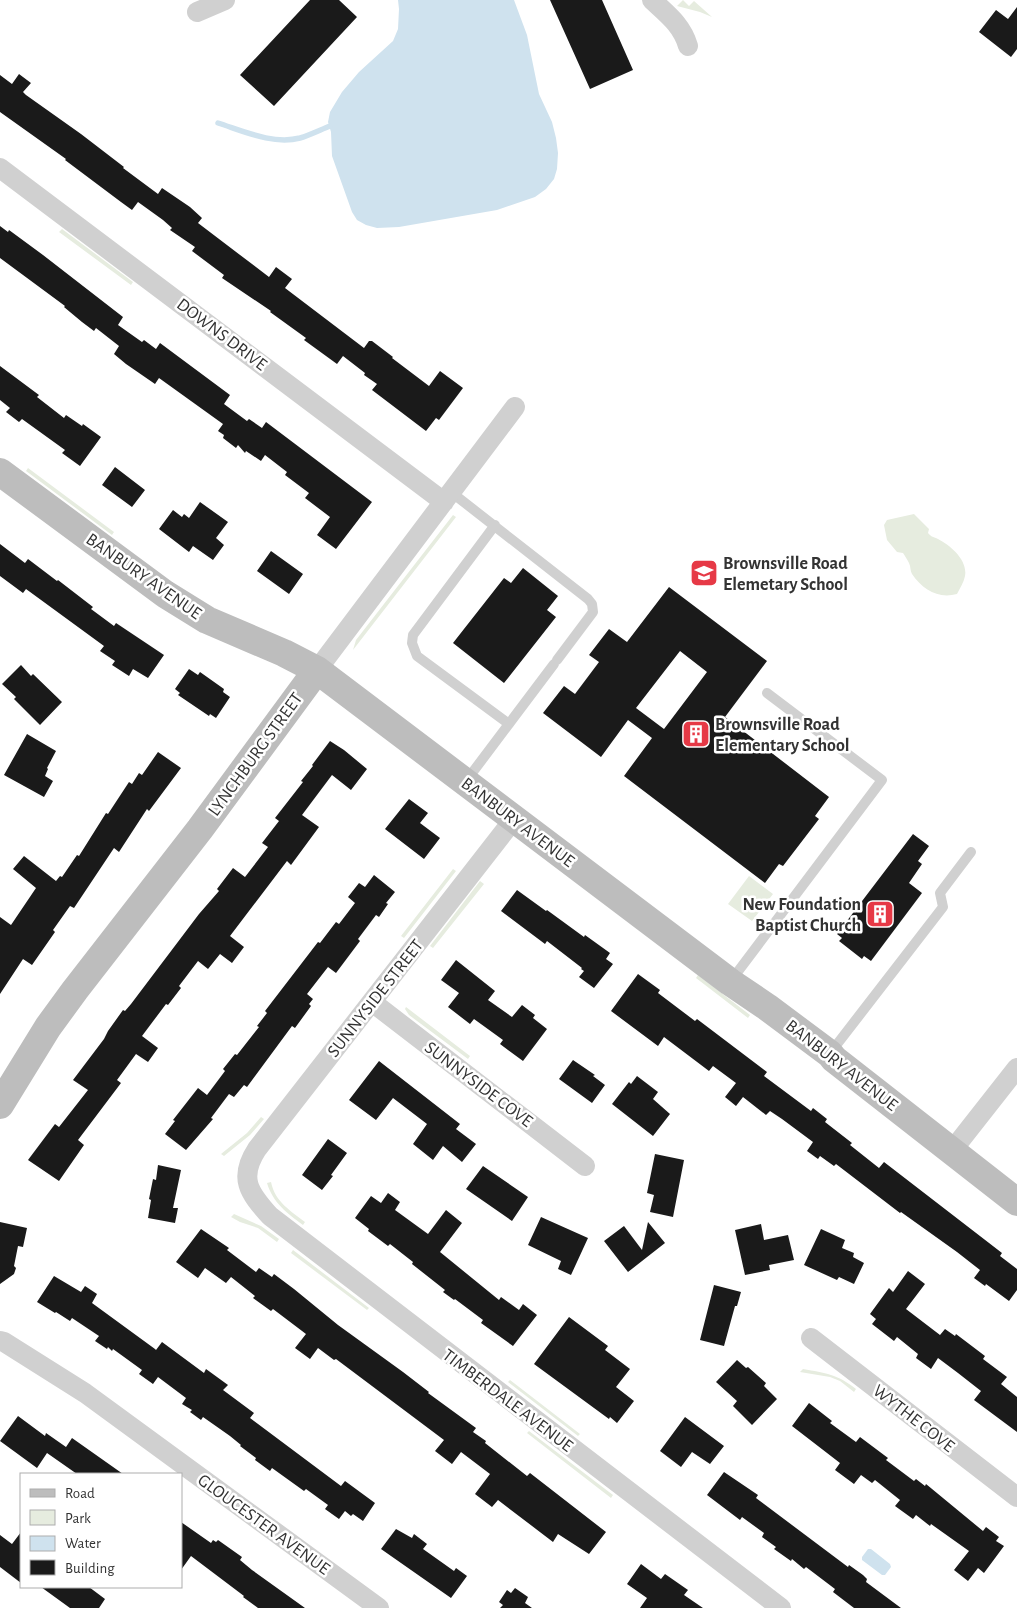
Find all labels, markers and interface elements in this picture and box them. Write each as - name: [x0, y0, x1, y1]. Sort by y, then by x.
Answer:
- street label: DOWNS DRIVE: [173, 295, 270, 375]
- street label: BANBURY AVENUE: [82, 530, 205, 623]
- place label: Brownsville Road Elemetary School: [723, 555, 848, 594]
- school or university icon: Brownsville Road Elemetary School: [689, 558, 719, 588]
- street label: LYNCHBURG STREET: [205, 690, 307, 820]
- place label: Brownsville Road Elementary School: [715, 716, 850, 755]
- building icon: Brownsville Road Elementary School: [681, 719, 711, 749]
- street label: BANBURY AVENUE: [458, 775, 577, 871]
- place label: New Foundation Baptist Church: [742, 896, 861, 935]
- building icon: New Foundation Baptist Church: [865, 899, 895, 929]
- street label: SUNNYSIDE STREET: [324, 936, 427, 1061]
- street label: BANBURY AVENUE: [782, 1017, 901, 1115]
- street label: SUNNYSIDE COVE: [421, 1039, 536, 1131]
- street label: TIMBERDALE AVENUE: [439, 1346, 576, 1456]
- street label: WYTHE COVE: [869, 1382, 958, 1456]
- street label: GLOUCESTER AVENUE: [194, 1471, 333, 1579]
- legend: [20, 1473, 182, 1588]
- text: Road: [65, 1486, 95, 1501]
- text: Park: [65, 1511, 91, 1526]
- text: Water: [65, 1536, 101, 1551]
- text: Building: [65, 1561, 115, 1576]

